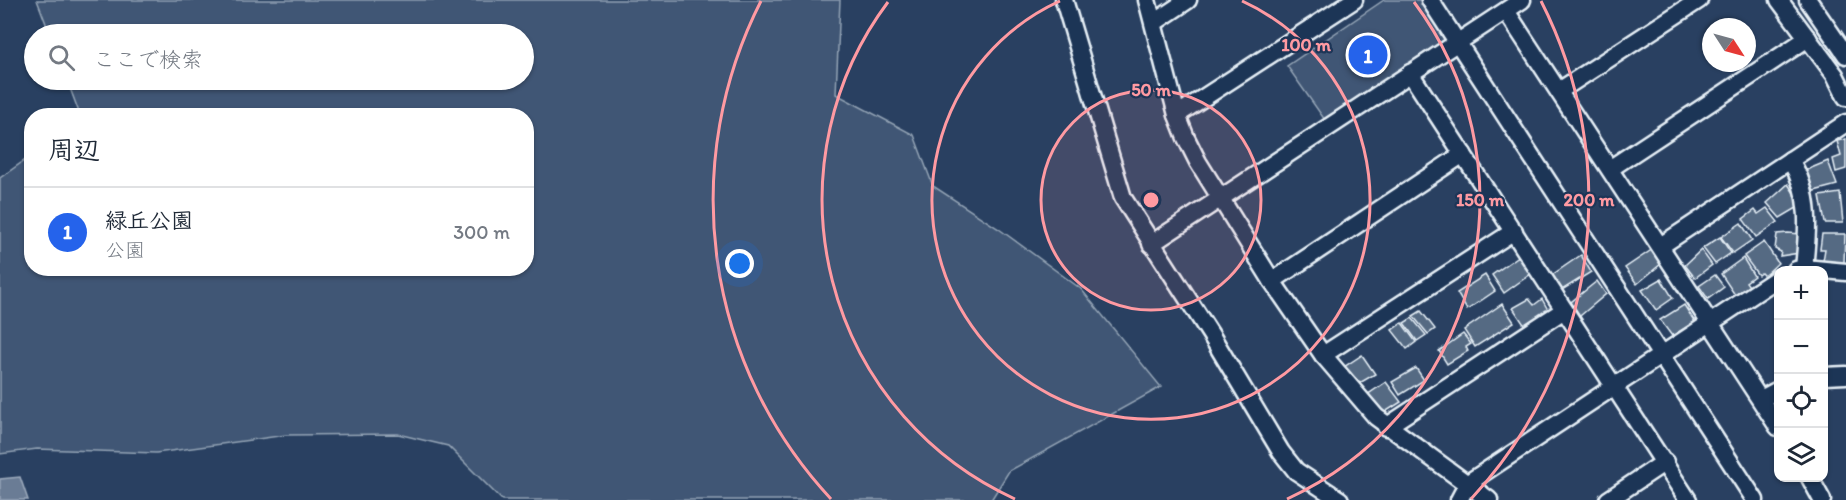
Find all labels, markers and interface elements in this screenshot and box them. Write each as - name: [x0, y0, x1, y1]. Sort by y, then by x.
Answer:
- north arrow: [1702, 18, 1756, 72]
- search box: [24, 24, 534, 90]
- pin: 1: [1348, 32, 1388, 78]
- text: 100 m: [1281, 34, 1332, 56]
- icon: search: [45, 41, 78, 74]
- text: ここで検索: [93, 46, 203, 73]
- text: 50 m: [1131, 79, 1172, 101]
- text: 周辺: [48, 134, 100, 166]
- text: 150 m: [1456, 189, 1505, 211]
- text: 200 m: [1564, 189, 1615, 211]
- centre of rings: [1141, 190, 1161, 210]
- text: 緑丘公園: [105, 207, 193, 234]
- text: 1: [63, 220, 72, 244]
- text: 300 m: [453, 220, 510, 244]
- text: 公園: [105, 238, 145, 262]
- your location: [725, 249, 754, 278]
- map controls: [1774, 266, 1828, 482]
- button: +: [1774, 266, 1828, 320]
- button: −: [1774, 320, 1828, 374]
- button: locate: [1774, 374, 1828, 428]
- button: layers: [1774, 428, 1828, 482]

